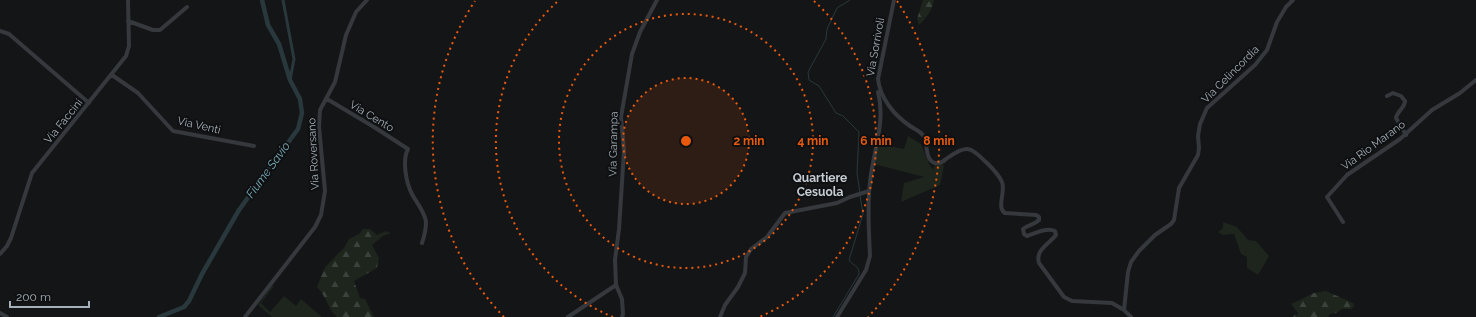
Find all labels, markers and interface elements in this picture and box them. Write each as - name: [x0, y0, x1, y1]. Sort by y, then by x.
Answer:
- street label: Via Sorrivoli: [864, 17, 887, 78]
- street label: Via Celincordia: [1199, 43, 1262, 106]
- street label: Via Faccini: [41, 96, 85, 146]
- street label: Via Cento: [347, 98, 397, 135]
- street label: Via Garampa: [606, 111, 621, 177]
- street label: Via Venti: [176, 114, 222, 137]
- street label: Via Roversano: [305, 117, 322, 190]
- street label: Via Rio Marano: [1339, 118, 1408, 173]
- centre of rings: [679, 134, 693, 148]
- text: 2 min: [733, 134, 765, 148]
- text: 4 min: [797, 134, 829, 148]
- text: 6 min: [860, 134, 892, 148]
- text: 8 min: [923, 134, 955, 148]
- water label: Fiume Savio: [243, 139, 293, 201]
- district label: Quartiere Cesuola: [793, 171, 847, 199]
- scale bar: [10, 283, 89, 309]
- text: 200 m: [16, 290, 51, 304]

